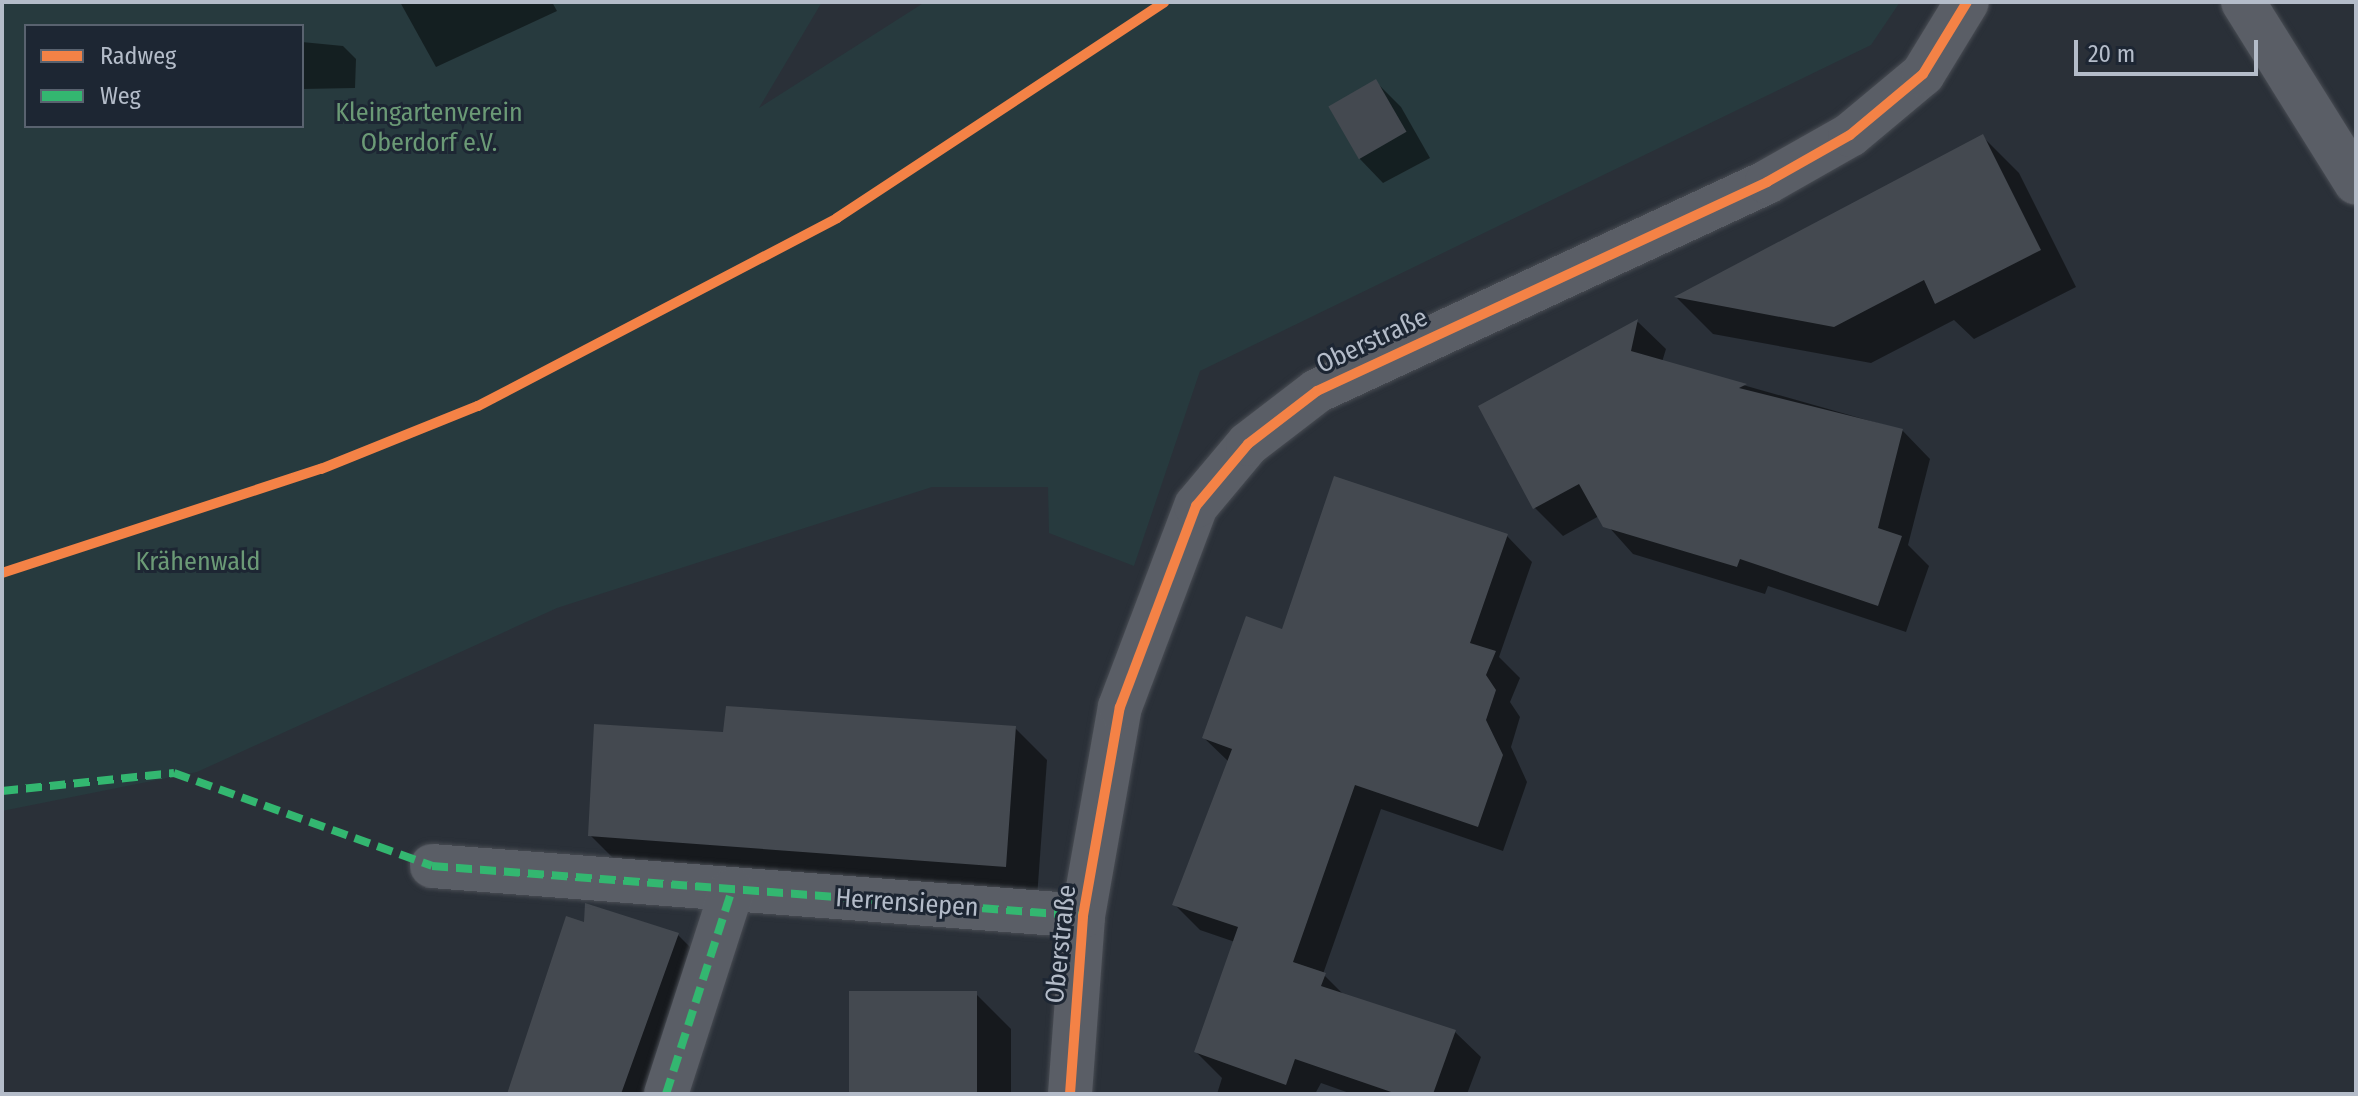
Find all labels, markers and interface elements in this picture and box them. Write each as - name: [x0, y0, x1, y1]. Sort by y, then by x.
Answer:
- legend: [24, 24, 304, 128]
- scale bar: [2078, 24, 2262, 74]
- text: 20 m: [2088, 40, 2135, 68]
- text: Radweg: [100, 42, 176, 70]
- text: Weg: [100, 82, 141, 110]
- park label: Kleingartenverein Oberdorf e.V.: [335, 97, 523, 158]
- street label: Oberstraße: [1311, 302, 1433, 380]
- park label: Krähenwald: [136, 546, 260, 578]
- street label: Herrensiepen: [834, 882, 980, 924]
- street label: Oberstraße: [1039, 883, 1083, 1005]

